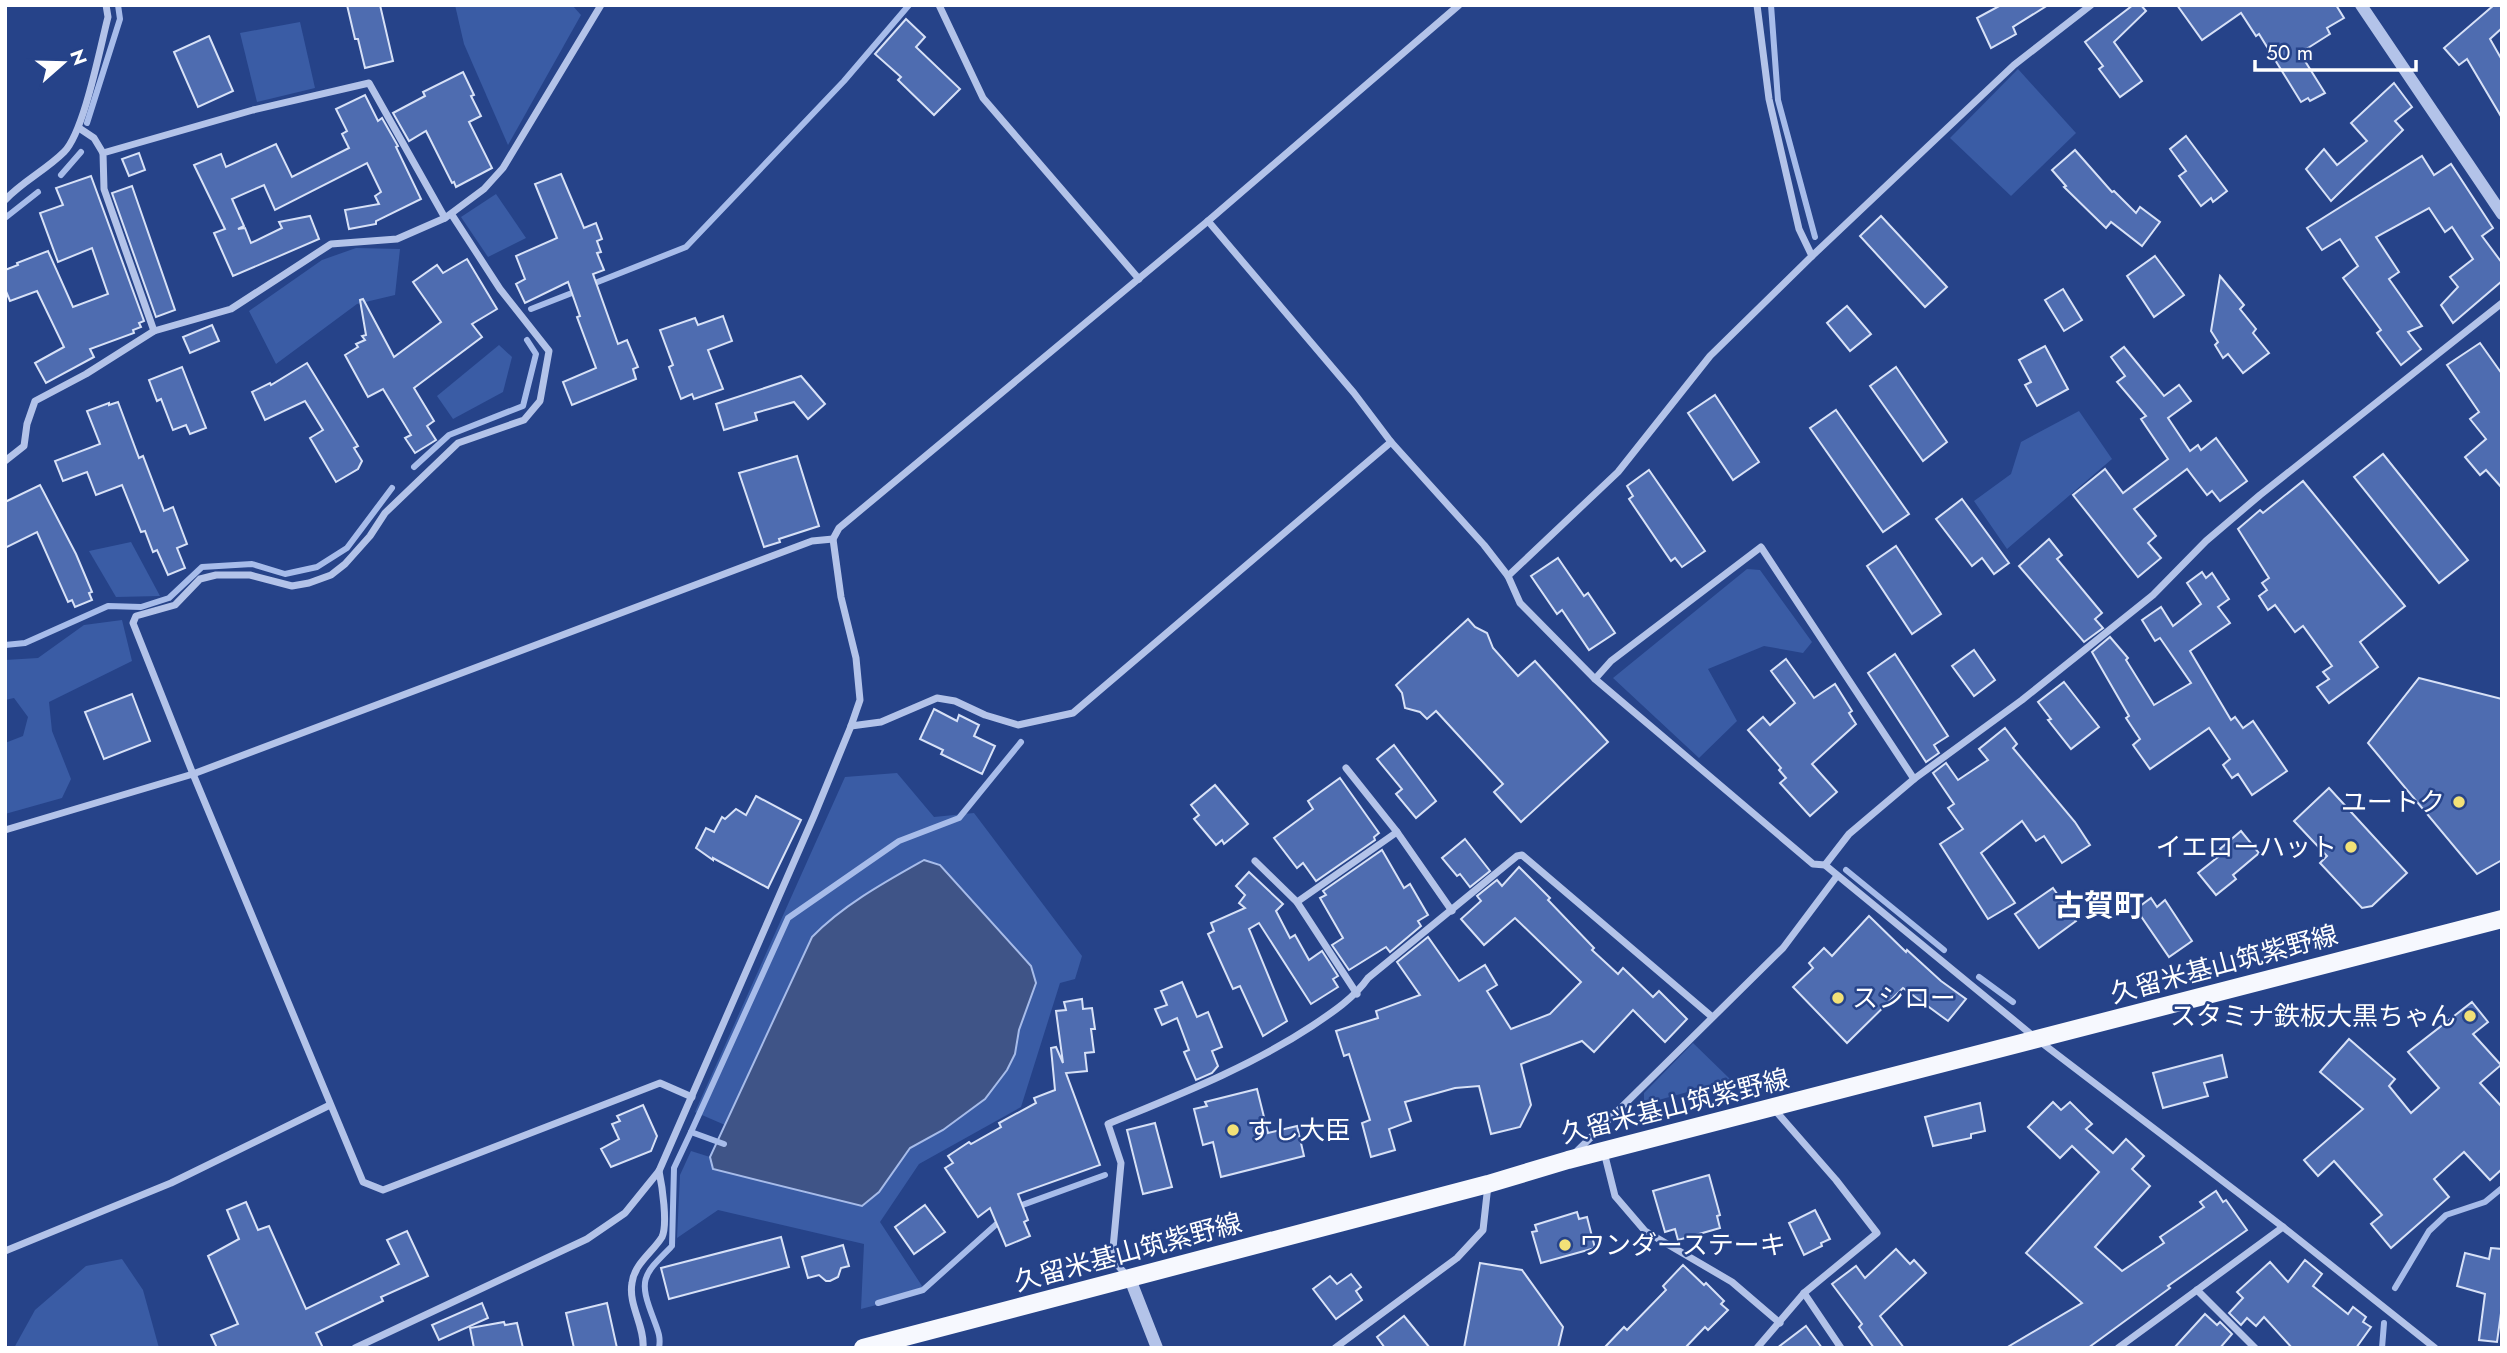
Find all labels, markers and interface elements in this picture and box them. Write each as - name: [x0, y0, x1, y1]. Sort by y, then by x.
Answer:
- north arrow: [28, 28, 98, 98]
- scale bar: [2255, 28, 2416, 72]
- text: 50 m: [2266, 38, 2313, 68]
- text: N: [63, 46, 94, 69]
- place label: ユートク: [2341, 783, 2445, 821]
- marker: ユートク: [2451, 794, 2467, 810]
- place label: イエローハット: [2156, 828, 2337, 866]
- marker: イエローハット: [2343, 839, 2359, 855]
- district label: 古賀町: [2054, 884, 2144, 927]
- street label: 久留米基山筑紫野線: [2106, 915, 2342, 1013]
- place label: スシロー: [1852, 979, 1956, 1017]
- marker: スシロー: [1830, 990, 1846, 1006]
- place label: スタミナ鉄板大黒ちゃん: [2170, 997, 2456, 1035]
- marker: スタミナ鉄板大黒ちゃん: [2462, 1008, 2478, 1024]
- street label: 久留米基山筑紫野線: [1557, 1059, 1793, 1153]
- place label: すし大臣: [1247, 1111, 1351, 1149]
- marker: すし大臣: [1225, 1122, 1241, 1138]
- street label: 久留米基山筑紫野線: [1010, 1203, 1246, 1301]
- place label: ワンダーステーキ: [1579, 1226, 1786, 1264]
- marker: ワンダーステーキ: [1557, 1237, 1573, 1253]

